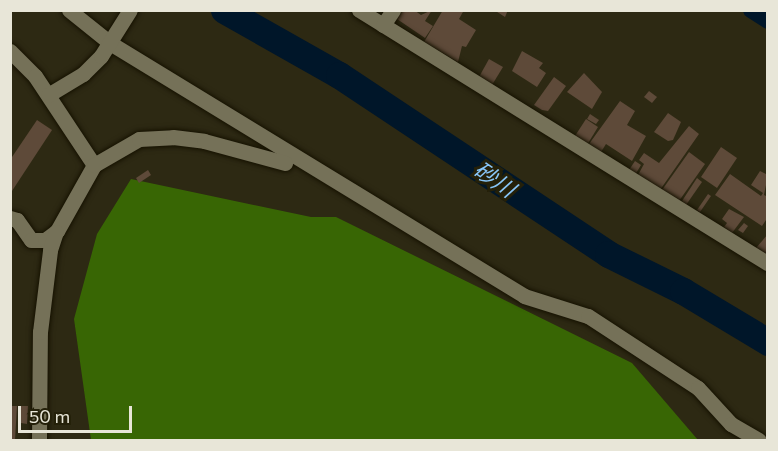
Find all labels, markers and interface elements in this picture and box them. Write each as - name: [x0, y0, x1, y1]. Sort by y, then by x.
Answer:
- water label: 砂川: [469, 156, 521, 202]
- scale bar: [21, 394, 135, 432]
- text: 50 m: [29, 405, 70, 427]

